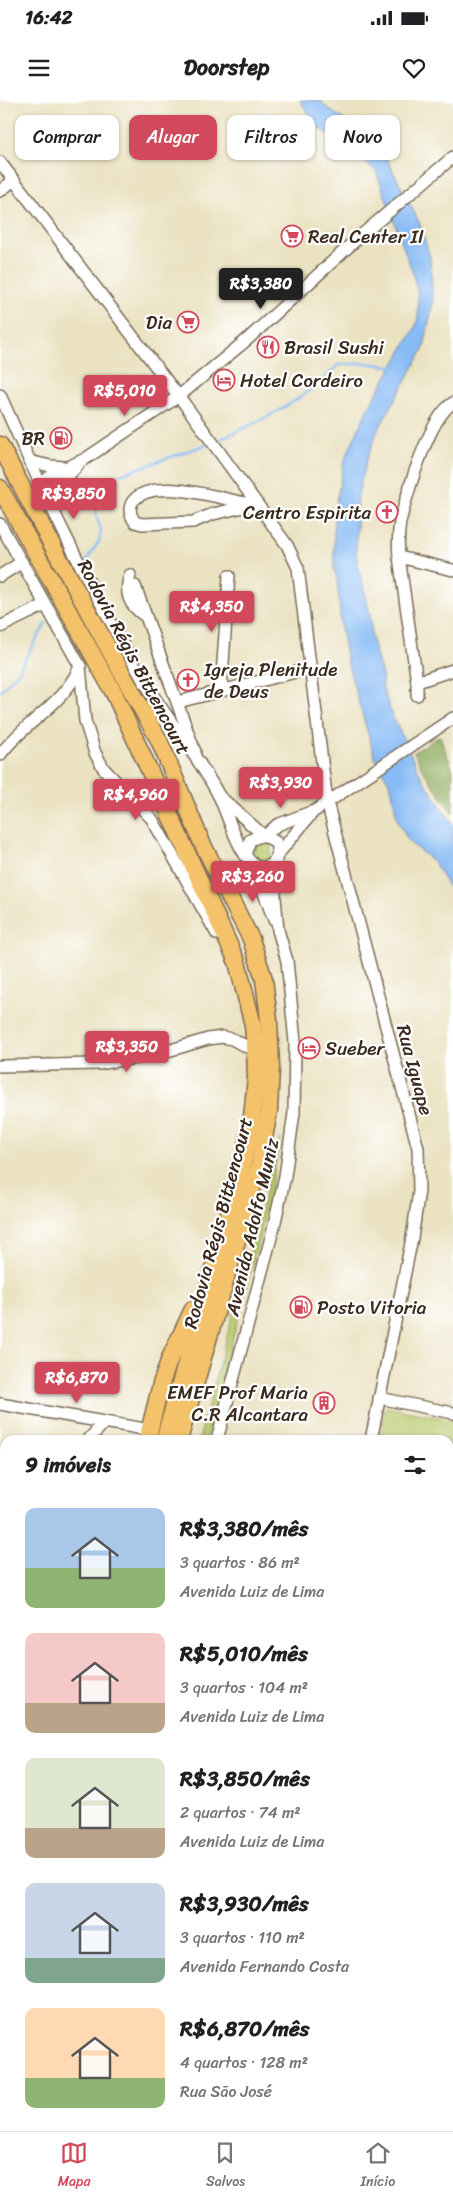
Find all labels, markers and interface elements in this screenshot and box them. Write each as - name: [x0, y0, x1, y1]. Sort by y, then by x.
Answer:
- text: 16:42: [25, 1, 73, 34]
- text: Doorstep: [184, 48, 269, 87]
- icon: menu: [25, 54, 53, 82]
- icon: heart: [400, 54, 428, 82]
- chip: Comprar: [15, 115, 119, 160]
- chip: Alugar: [129, 115, 217, 160]
- chip: Filtros: [227, 115, 315, 160]
- chip: Novo: [325, 115, 400, 160]
- place label: Real Center II: [308, 220, 424, 253]
- supermarket icon: Real Center II: [280, 224, 304, 248]
- pin: R$3,380: [215, 268, 307, 310]
- text: R$3,380: [230, 269, 292, 298]
- place label: Dia: [146, 306, 172, 339]
- supermarket icon: Dia: [176, 310, 200, 334]
- place label: Brasil Sushi: [284, 331, 384, 364]
- restaurant icon: Brasil Sushi: [256, 335, 280, 359]
- place label: Hotel Cordeiro: [240, 364, 363, 397]
- hotel icon: Hotel Cordeiro: [212, 368, 236, 392]
- pin: R$5,010: [79, 374, 171, 417]
- text: R$5,010: [94, 376, 156, 405]
- place label: BR: [21, 422, 45, 455]
- fuel station icon: BR: [49, 426, 73, 450]
- pin: R$3,850: [28, 478, 120, 520]
- text: R$3,850: [42, 479, 106, 508]
- place label: Centro Espirita: [243, 496, 371, 529]
- church icon: Centro Espirita: [375, 500, 399, 524]
- street label: Rodovia Régis Bittencourt: [68, 553, 200, 761]
- pin: R$4,350: [166, 590, 258, 633]
- text: R$4,350: [180, 592, 244, 621]
- place label: Igreja Plenitude de Deus: [203, 653, 337, 708]
- church icon: Igreja Plenitude de Deus: [176, 668, 200, 692]
- pin: R$3,930: [235, 766, 327, 809]
- text: R$3,930: [250, 768, 312, 797]
- pin: R$4,960: [90, 778, 182, 821]
- text: R$4,960: [104, 780, 168, 809]
- pin: R$3,260: [207, 860, 299, 903]
- text: R$3,260: [222, 862, 284, 891]
- street label: Rua Iguape: [387, 1021, 443, 1119]
- pin: R$3,350: [81, 1030, 173, 1073]
- text: R$3,350: [96, 1032, 158, 1061]
- place label: Sueber: [325, 1032, 385, 1065]
- hotel icon: Sueber: [297, 1036, 321, 1060]
- street label: Rodovia Régis Bittencourt: [174, 1114, 262, 1332]
- street label: Avenida Adolfo Muniz: [215, 1134, 289, 1320]
- place label: Posto Vitoria: [317, 1291, 427, 1324]
- fuel station icon: Posto Vitoria: [289, 1295, 313, 1319]
- pin: R$6,870: [31, 1362, 123, 1404]
- text: R$6,870: [46, 1363, 108, 1392]
- place label: EMEF Prof Maria C.R Alcantara: [167, 1376, 308, 1431]
- building icon: EMEF Prof Maria C.R Alcantara: [312, 1391, 336, 1415]
- text: 9 imóveis: [25, 1446, 111, 1484]
- icon: filters: [401, 1451, 429, 1479]
- text: R$3,380/mês: [180, 1510, 309, 1548]
- icon: home: [65, 1528, 125, 1588]
- text: 3 quartos · 86 m²: [180, 1548, 300, 1577]
- text: Avenida Luiz de Lima: [180, 1577, 324, 1606]
- text: R$5,010/mês: [180, 1635, 308, 1673]
- icon: home: [65, 1653, 125, 1713]
- text: 3 quartos · 104 m²: [180, 1673, 308, 1702]
- text: Avenida Luiz de Lima: [180, 1702, 324, 1731]
- text: R$3,850/mês: [180, 1760, 310, 1798]
- icon: home: [65, 1778, 125, 1838]
- text: 2 quartos · 74 m²: [180, 1798, 301, 1827]
- text: Avenida Luiz de Lima: [180, 1827, 324, 1856]
- text: R$3,930/mês: [180, 1885, 309, 1923]
- icon: home: [65, 1903, 125, 1963]
- text: 3 quartos · 110 m²: [180, 1923, 305, 1952]
- text: Avenida Fernando Costa: [180, 1952, 349, 1981]
- text: R$6,870/mês: [180, 2010, 309, 2048]
- icon: home: [65, 2028, 125, 2088]
- text: 4 quartos · 128 m²: [180, 2048, 308, 2077]
- text: Rua São José: [180, 2077, 272, 2106]
- tab: Mapa: [58, 2139, 91, 2194]
- tab: Salvos: [206, 2139, 245, 2194]
- tab: Início: [360, 2139, 395, 2194]

